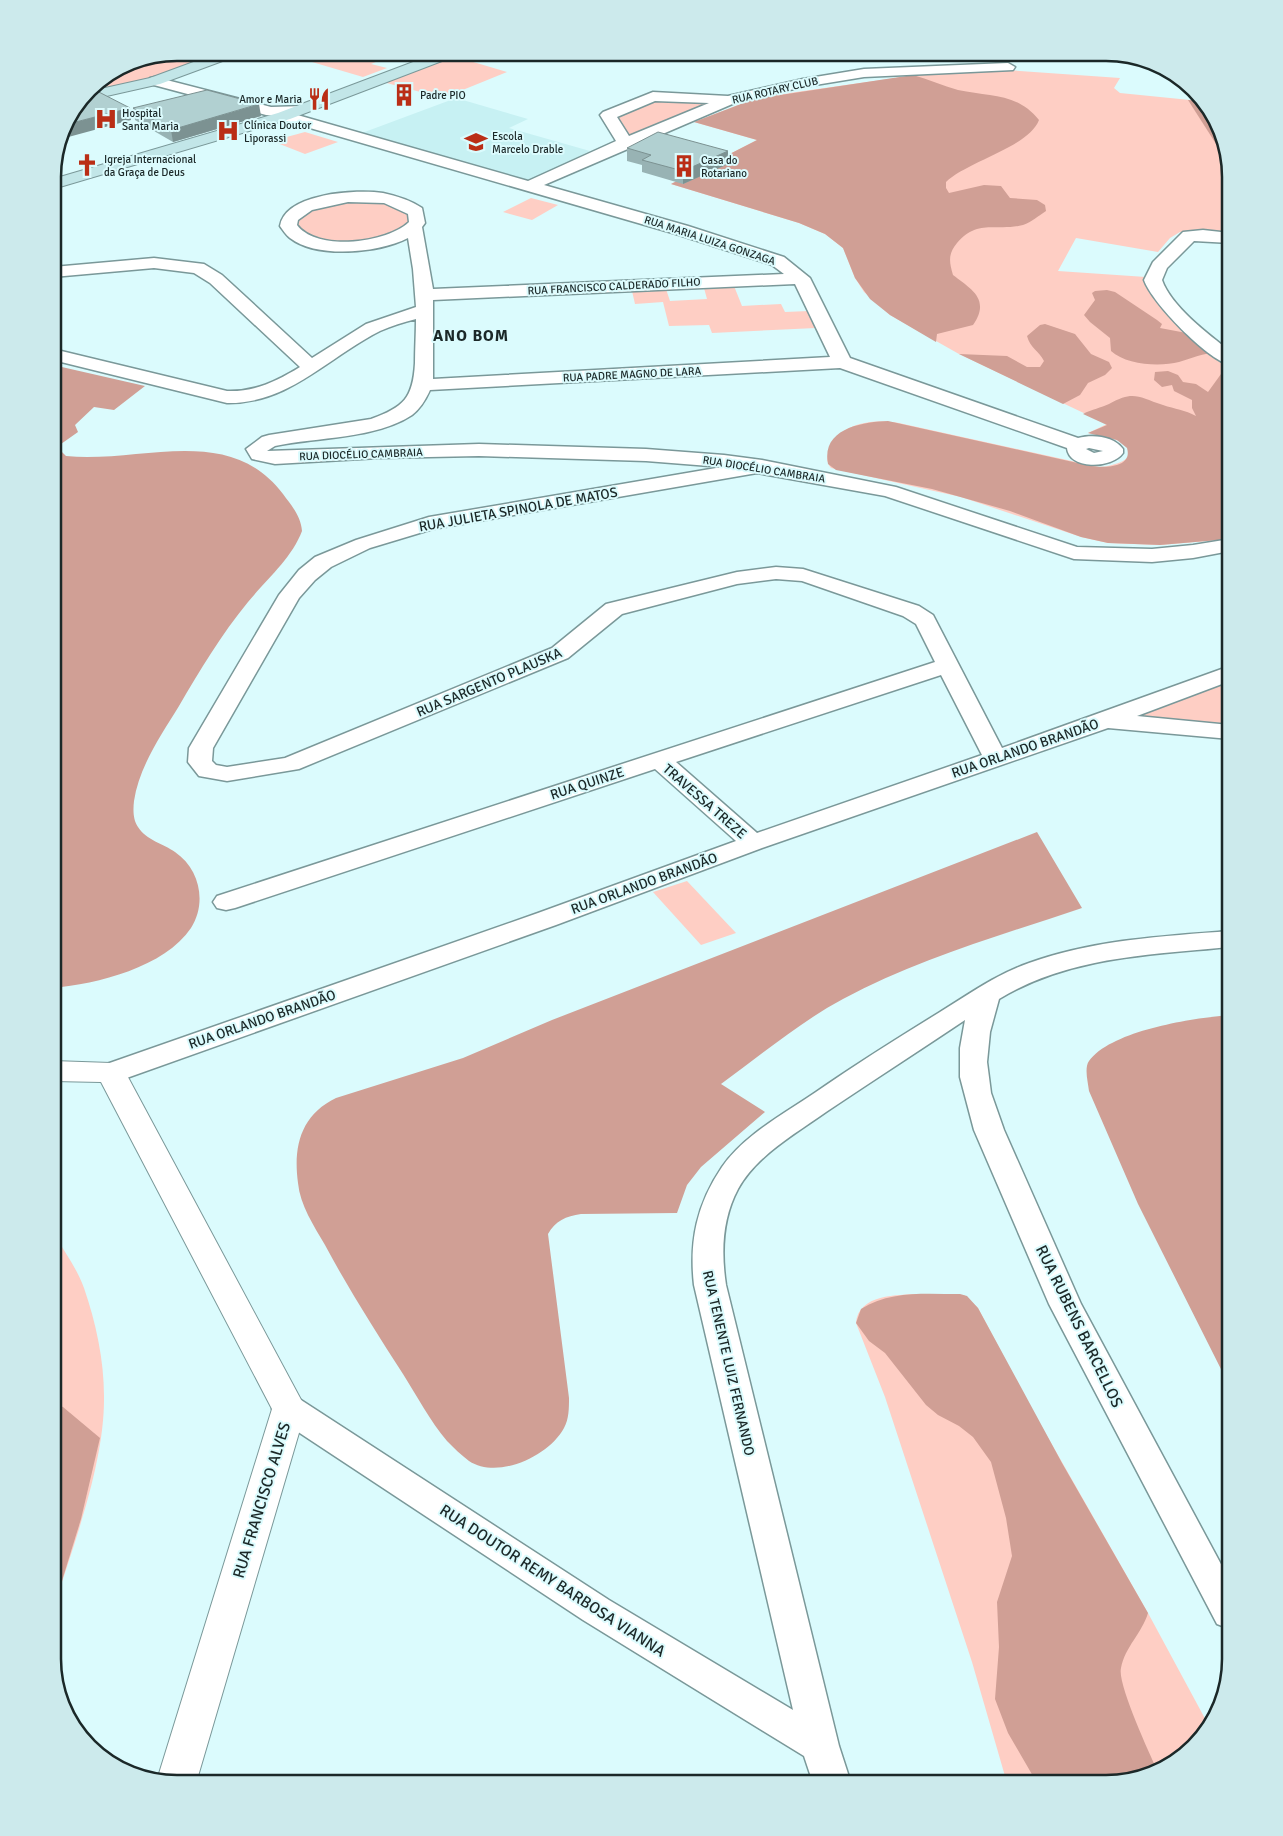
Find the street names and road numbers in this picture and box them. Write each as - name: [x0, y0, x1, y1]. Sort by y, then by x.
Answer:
- street label: RUA ROTARY CLUB: [731, 74, 820, 107]
- street label: RUA MARIA LUIZA GONZAGA: [643, 213, 777, 268]
- street label: RUA FRANCISCO CALDERADO FILHO: [527, 275, 701, 298]
- street label: RUA PADRE MAGNO DE LARA: [562, 364, 702, 385]
- street label: RUA DIOCÉLIO CAMBRAIA: [299, 445, 423, 463]
- street label: RUA DIOCÉLIO CAMBRAIA: [702, 452, 827, 486]
- street label: RUA JULIETA SPINOLA DE MATOS: [417, 484, 619, 535]
- street label: RUA SARGENTO PLAUSKA: [414, 644, 565, 721]
- street label: RUA ORLANDO BRANDÃO: [949, 715, 1101, 782]
- street label: TRAVESSA TREZE: [659, 760, 750, 842]
- street label: RUA QUINZE: [548, 763, 626, 803]
- street label: RUA ORLANDO BRANDÃO: [569, 849, 720, 918]
- street label: RUA ORLANDO BRANDÃO: [186, 986, 338, 1053]
- street label: RUA RUBENS BARCELLOS: [1031, 1242, 1127, 1411]
- street label: RUA TENENTE LUIZ FERNANDO: [699, 1269, 758, 1457]
- street label: RUA FRANCISCO ALVES: [229, 1420, 295, 1581]
- street label: RUA DOUTOR REMY BARBOSA VIANNA: [436, 1500, 669, 1662]

